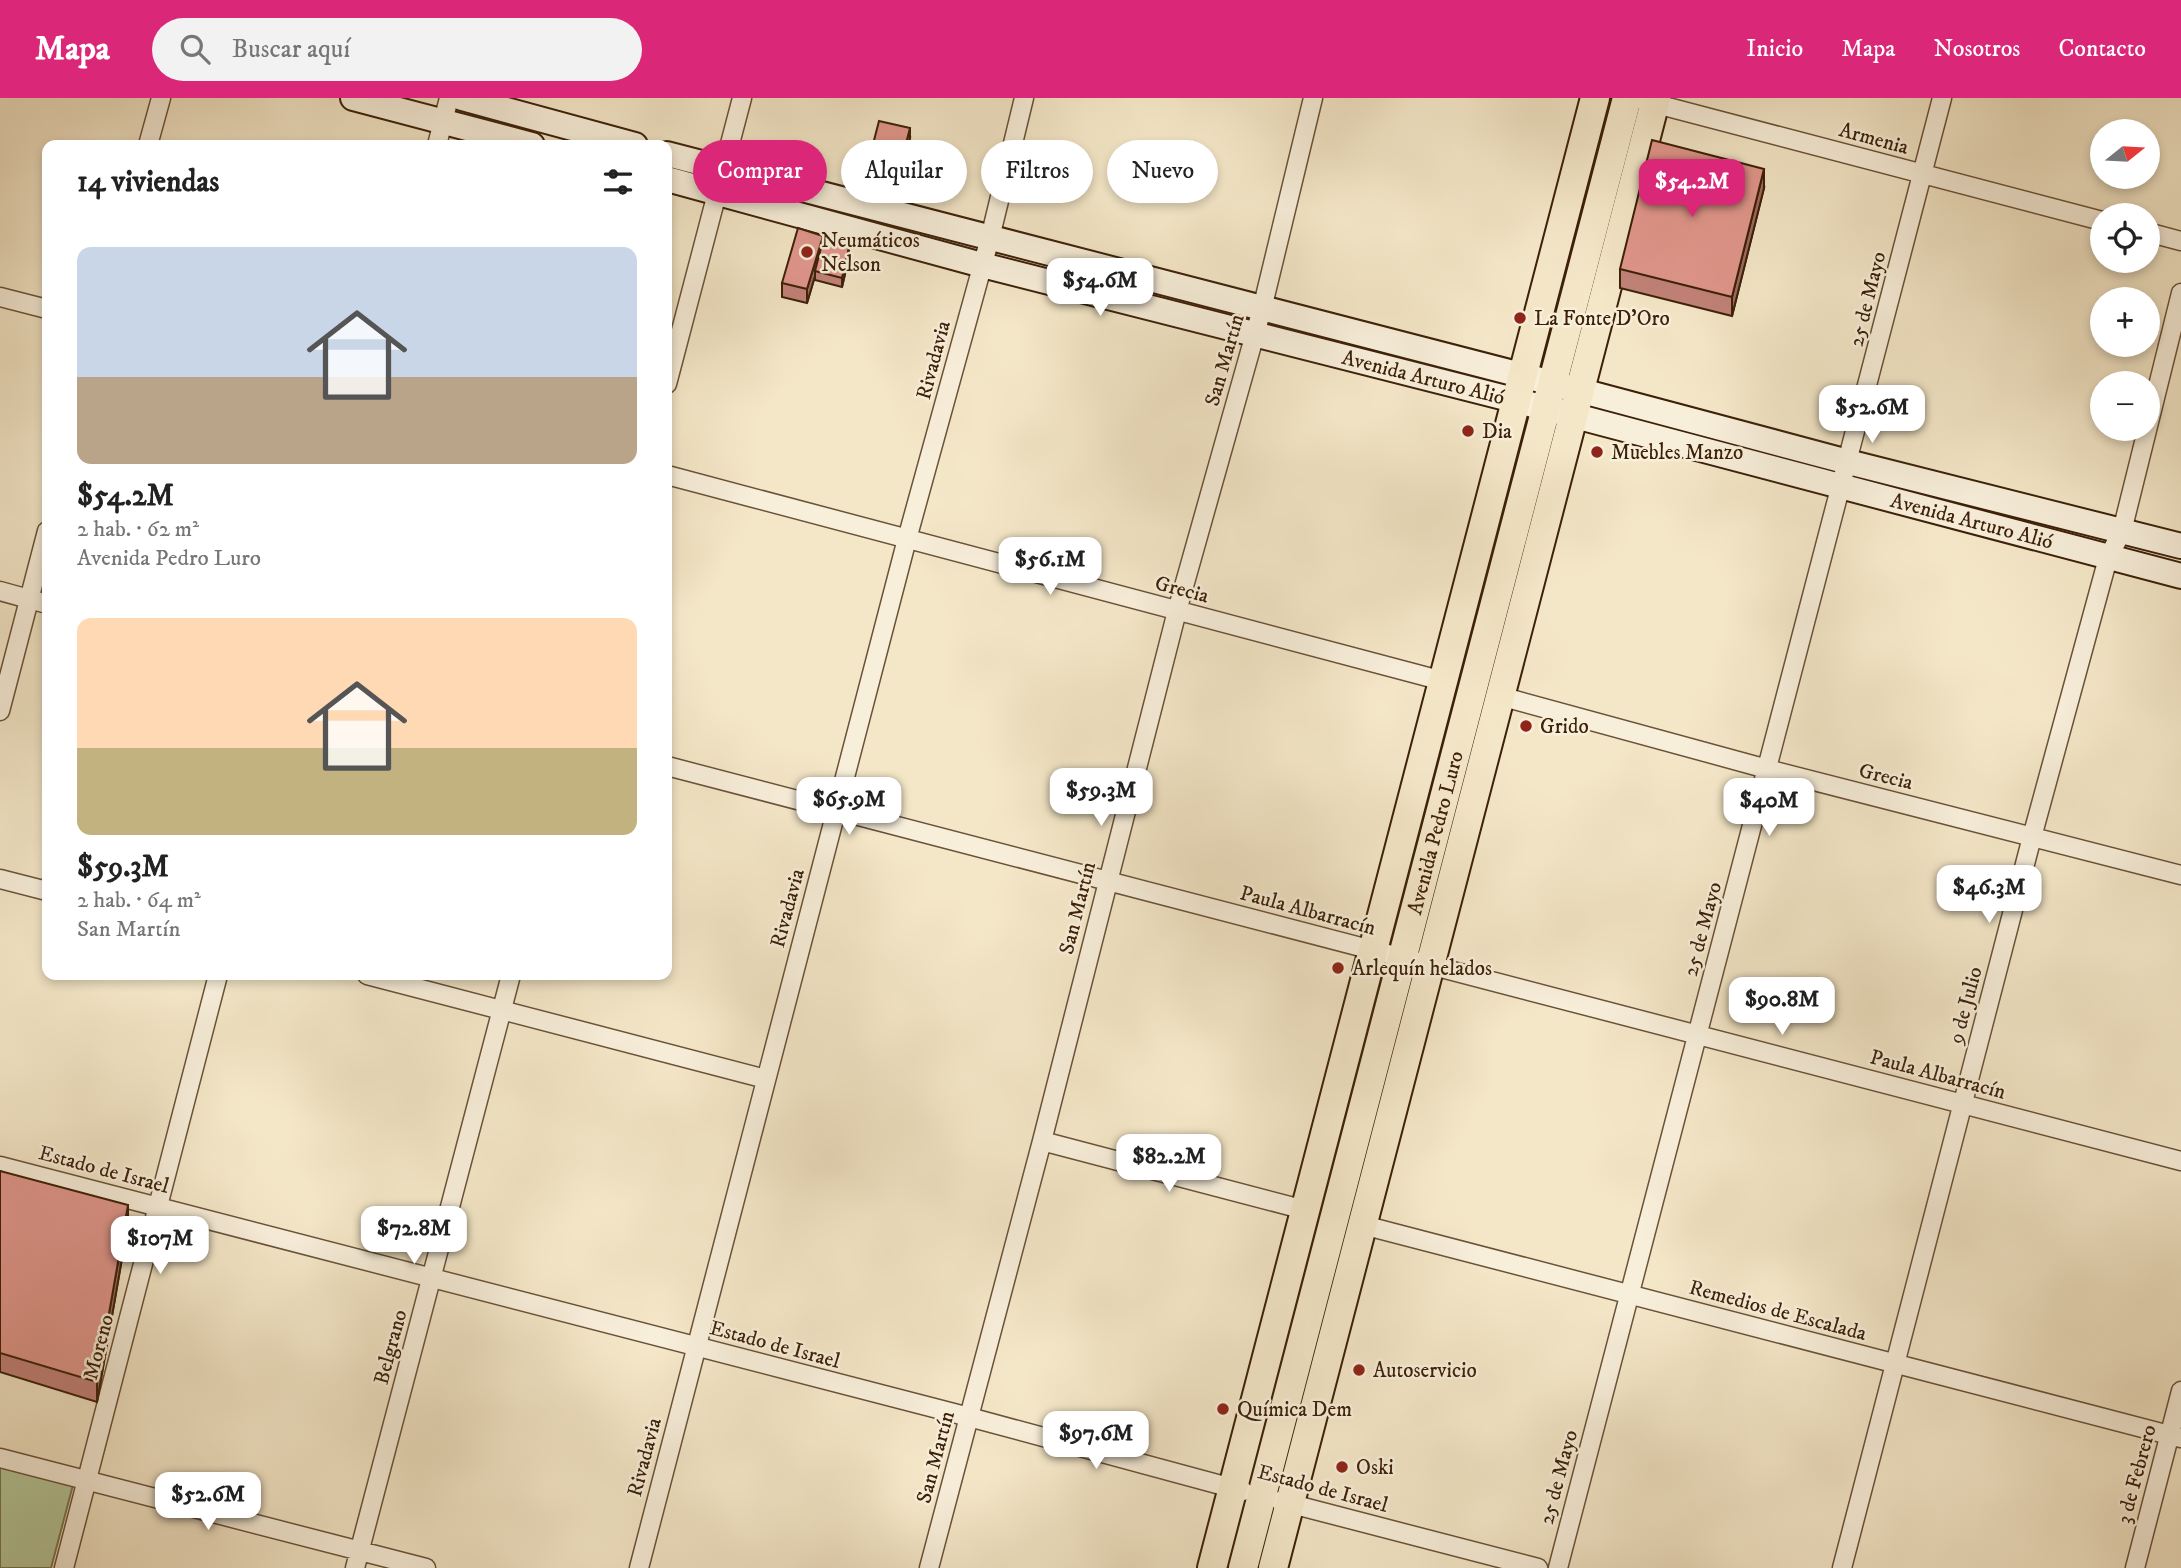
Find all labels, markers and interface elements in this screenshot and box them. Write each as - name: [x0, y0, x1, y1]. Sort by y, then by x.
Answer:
- search box: [152, 18, 642, 81]
- text: Mapa: [35, 29, 110, 70]
- icon: search: [176, 30, 214, 68]
- text: Buscar aquí: [232, 33, 350, 66]
- text: Inicio: [1746, 34, 1803, 64]
- text: Mapa: [1841, 34, 1896, 64]
- text: Nosotros: [1934, 34, 2020, 64]
- text: Contacto: [2058, 34, 2146, 64]
- street label: Armenia: [1836, 117, 1911, 161]
- north arrow: [2090, 119, 2160, 189]
- map controls: [2090, 119, 2160, 441]
- chip: Comprar: [693, 140, 827, 203]
- chip: Alquilar: [841, 140, 967, 203]
- chip: Filtros: [981, 140, 1093, 203]
- chip: Nuevo: [1107, 140, 1218, 203]
- pin: $54.2M: [1635, 159, 1749, 219]
- icon: filters: [599, 163, 637, 201]
- text: 14 viviendas: [77, 164, 219, 201]
- text: $54.2M: [1655, 167, 1729, 196]
- button: locate: [2090, 203, 2160, 273]
- place label: Neumáticos Nelson: [821, 228, 920, 278]
- marker: Neumáticos Nelson: [799, 244, 815, 260]
- street label: 25 de Mayo: [1844, 249, 1892, 349]
- pin: $54.6M: [1043, 258, 1157, 318]
- text: $54.6M: [1063, 266, 1138, 295]
- button: +: [2090, 287, 2160, 357]
- icon: home: [294, 292, 420, 418]
- place label: La Fonte D'Oro: [1534, 306, 1670, 332]
- marker: La Fonte D'Oro: [1512, 310, 1528, 326]
- street label: San Martín: [1199, 311, 1250, 409]
- street label: Rivadavia: [911, 318, 957, 402]
- street label: Avenida Arturo Alió: [1339, 345, 1507, 411]
- button: −: [2090, 371, 2160, 441]
- pin: $52.6M: [1815, 386, 1929, 445]
- text: $52.6M: [1835, 393, 1909, 422]
- place label: Dia: [1482, 419, 1512, 445]
- marker: Dia: [1460, 423, 1476, 439]
- place label: Muebles Manzo: [1611, 440, 1743, 466]
- marker: Muebles Manzo: [1589, 444, 1605, 460]
- text: $54.2M: [77, 478, 174, 515]
- street label: Avenida Arturo Alió: [1888, 488, 2056, 556]
- text: 2 hab. · 62 m²: [77, 515, 199, 544]
- pin: $56.1M: [993, 538, 1107, 597]
- text: Avenida Pedro Luro: [77, 544, 261, 573]
- text: $56.1M: [1015, 545, 1085, 574]
- street label: Grecia: [1152, 570, 1212, 610]
- icon: home: [294, 663, 420, 789]
- place label: Grido: [1540, 714, 1589, 740]
- marker: Grido: [1518, 718, 1534, 734]
- street label: Avenida Pedro Luro: [1402, 748, 1470, 918]
- street label: Grecia: [1856, 758, 1915, 796]
- pin: $59.3M: [1044, 768, 1158, 828]
- text: $59.3M: [1066, 776, 1136, 805]
- pin: $65.9M: [792, 778, 906, 837]
- pin: $40M: [1728, 778, 1810, 838]
- text: $65.9M: [812, 785, 886, 814]
- text: $40M: [1739, 786, 1799, 815]
- text: $59.3M: [77, 849, 169, 886]
- street label: San Martín: [1054, 859, 1102, 957]
- street label: Rivadavia: [765, 866, 811, 950]
- pin: $46.3M: [1932, 866, 2046, 925]
- text: $46.3M: [1953, 873, 2025, 902]
- street label: 25 de Mayo: [1678, 879, 1728, 979]
- street label: Paula Albarracín: [1237, 880, 1378, 942]
- text: 2 hab. · 64 m²: [77, 886, 201, 915]
- text: San Martín: [77, 915, 180, 944]
- place label: Arlequín helados: [1352, 956, 1492, 982]
- marker: Arlequín helados: [1330, 960, 1346, 976]
- street label: 9 de Julio: [1943, 964, 1989, 1048]
- pin: $90.8M: [1725, 978, 1839, 1037]
- text: $90.8M: [1745, 985, 1819, 1014]
- street label: Paula Albarracín: [1867, 1044, 2008, 1106]
- pin: $82.2M: [1112, 1134, 1226, 1194]
- street label: Estado de Israel: [36, 1140, 172, 1200]
- text: $82.2M: [1132, 1142, 1206, 1171]
- pin: $72.8M: [357, 1206, 471, 1266]
- text: $72.8M: [377, 1214, 451, 1243]
- pin: $107M: [111, 1216, 209, 1276]
- text: $107M: [127, 1224, 193, 1253]
- street label: Remedios de Escalada: [1686, 1275, 1869, 1347]
- street label: Belgrano: [369, 1307, 413, 1388]
- street label: Moreno: [78, 1312, 120, 1383]
- street label: Estado de Israel: [707, 1315, 843, 1375]
- place label: Autoservicio: [1373, 1358, 1477, 1384]
- marker: Autoservicio: [1351, 1362, 1367, 1378]
- place label: Química Dem: [1237, 1397, 1352, 1423]
- marker: Química Dem: [1215, 1401, 1231, 1417]
- street label: San Martín: [911, 1408, 961, 1506]
- pin: $97.6M: [1039, 1412, 1153, 1471]
- street label: Rivadavia: [622, 1415, 668, 1499]
- text: $97.6M: [1059, 1419, 1133, 1448]
- street label: 3 de Febrero: [2111, 1422, 2163, 1527]
- street label: 25 de Mayo: [1534, 1427, 1584, 1527]
- place label: Oski: [1356, 1455, 1394, 1481]
- street label: Estado de Israel: [1255, 1459, 1391, 1519]
- marker: Oski: [1334, 1459, 1350, 1475]
- pin: $52.6M: [151, 1472, 265, 1532]
- text: $52.6M: [171, 1480, 245, 1509]

